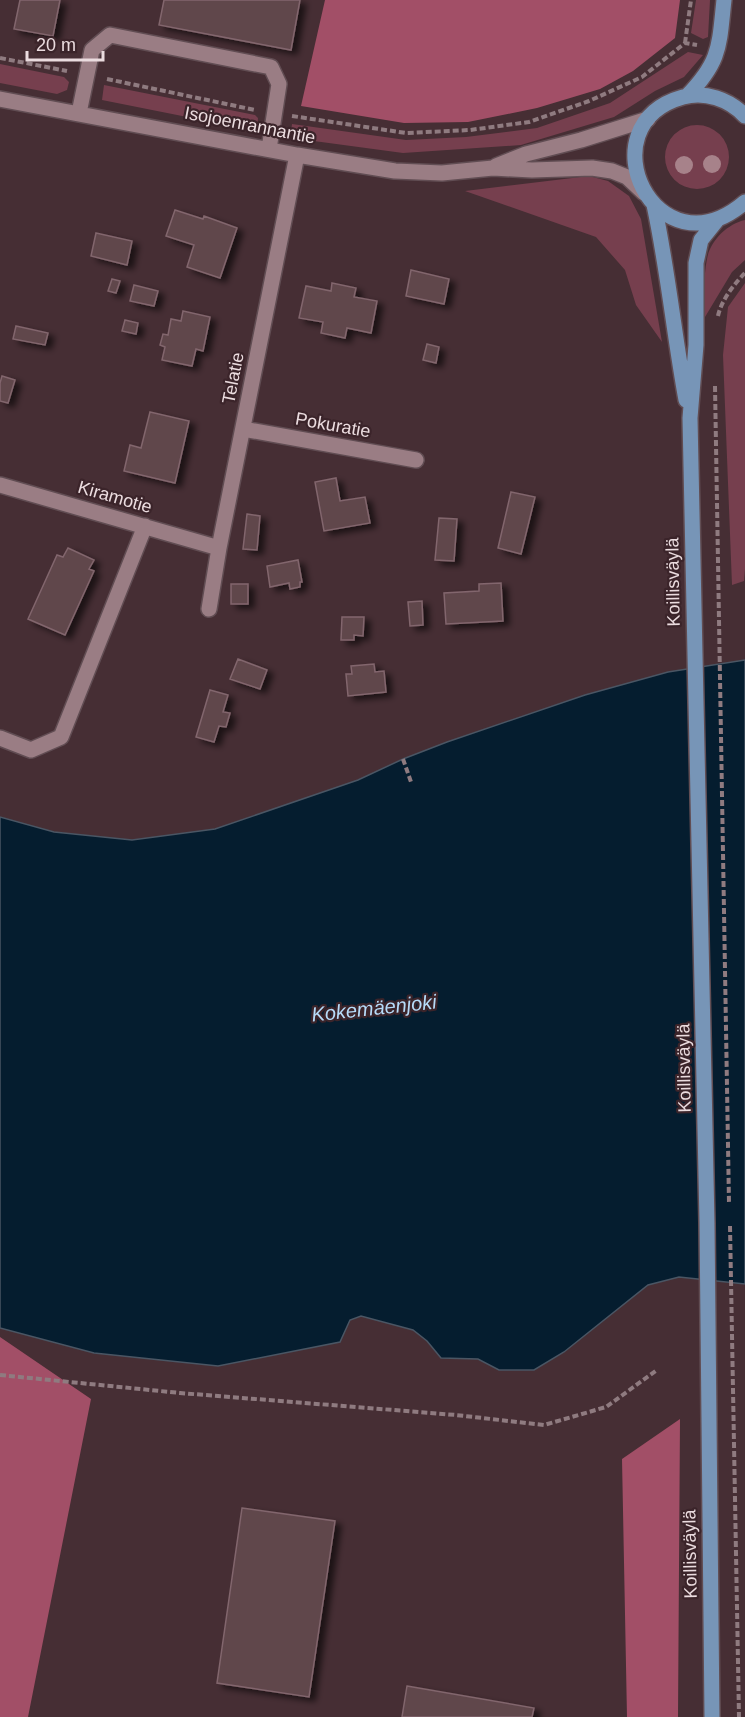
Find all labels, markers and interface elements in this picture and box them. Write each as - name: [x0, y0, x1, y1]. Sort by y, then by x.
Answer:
- scale bar: [27, 24, 104, 62]
- text: 20 m: [36, 35, 76, 55]
- street label: Isojoenrannantie: [183, 102, 317, 148]
- street label: Telatie: [218, 351, 248, 405]
- street label: Pokuratie: [294, 409, 372, 441]
- street label: Kiramotie: [76, 477, 154, 517]
- street label: Koillisväylä: [662, 536, 684, 627]
- water label: Kokemäenjoki: [310, 990, 438, 1026]
- street label: Koillisväylä: [673, 1022, 695, 1113]
- street label: Koillisväylä: [679, 1508, 701, 1599]

